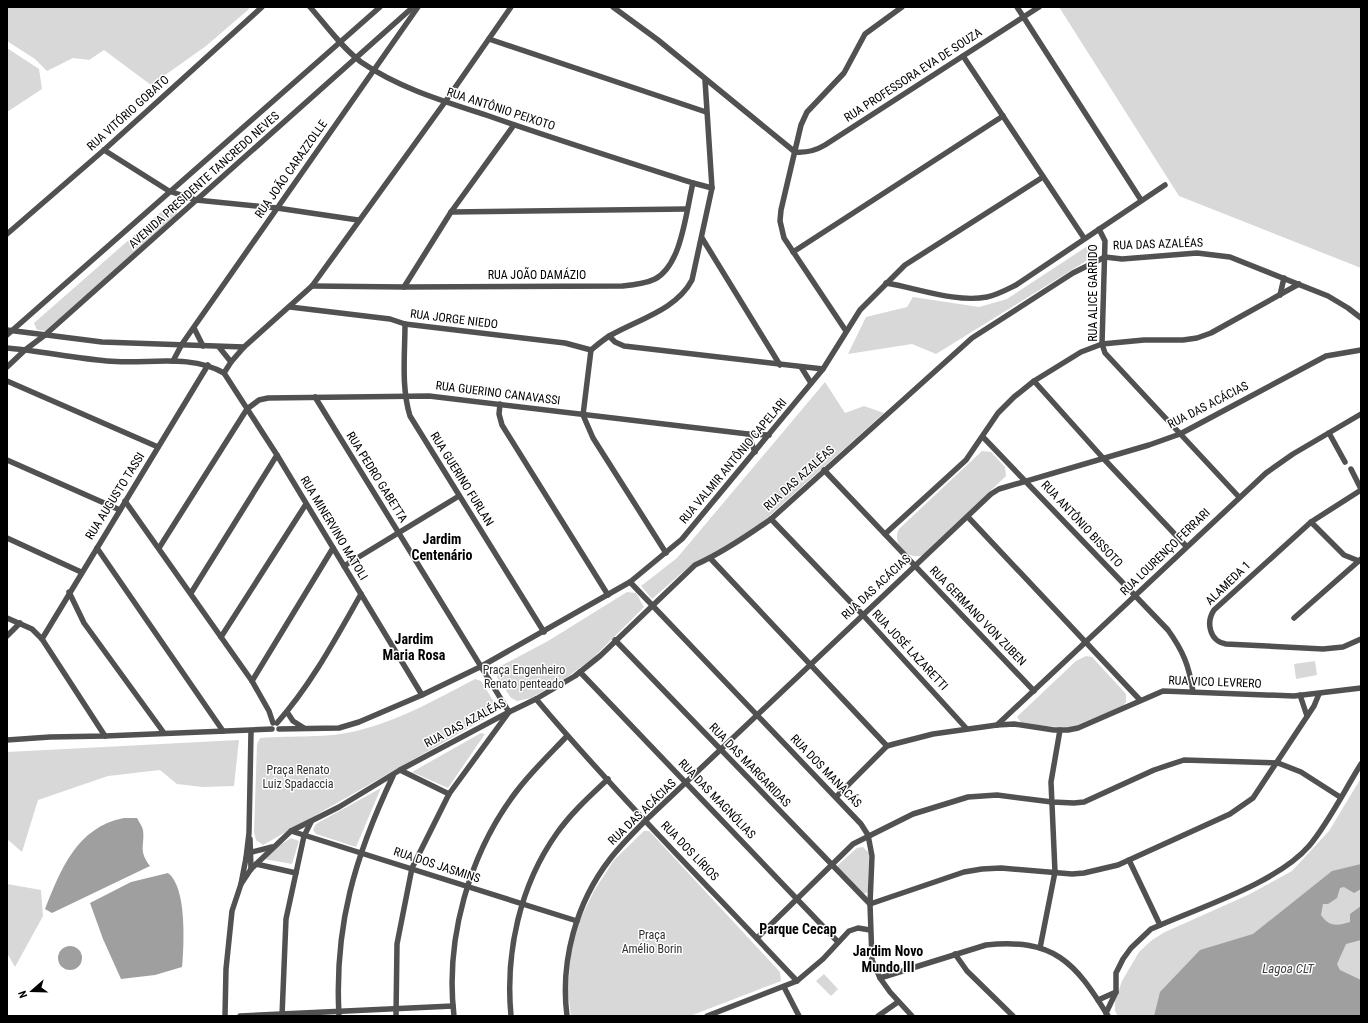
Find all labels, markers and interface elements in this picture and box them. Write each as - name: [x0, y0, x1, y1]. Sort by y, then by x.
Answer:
- street label: RUA PROFESSORA EVA DE SOUZA: [842, 25, 985, 125]
- street label: RUA VITÓRIO GOBATO: [84, 72, 172, 153]
- street label: RUA ANTÔNIO PEIXOTO: [445, 84, 557, 133]
- street label: AVENIDA PRESIDENTE TANCREDO NEVES: [126, 109, 282, 251]
- street label: RUA JOÃO CARAZZOLLE: [250, 116, 330, 221]
- street label: RUA DAS AZALÉAS: [1113, 234, 1203, 253]
- street label: RUA ALICE GARRIDO: [1086, 244, 1100, 342]
- street label: RUA JOÃO DAMÁZIO: [488, 266, 586, 282]
- street label: RUA JORGE NIEDO: [409, 307, 499, 331]
- street label: RUA GUERINO CANAVASSI: [435, 378, 561, 408]
- street label: RUA DAS ACÁCIAS: [1165, 378, 1251, 431]
- street label: RUA VALMIR ANTÔNIO CAPELARI: [676, 395, 789, 526]
- street label: RUA PEDRO GABETTA: [343, 429, 411, 525]
- street label: RUA GUERINO FURLAN: [427, 429, 497, 529]
- street label: RUA DAS AZALÉAS: [760, 442, 837, 513]
- street label: RUA AUGUSTO TASSI: [83, 450, 147, 542]
- street label: RUA MINERVINO MATOLI: [297, 473, 371, 583]
- street label: RUA ANTÔNIO BISSOTO: [1038, 477, 1126, 570]
- street label: RUA LOURENÇO FERRARI: [1117, 506, 1213, 598]
- district label: Jardim Centenário: [411, 531, 473, 563]
- street label: RUA DAS ACÁCIAS: [838, 551, 913, 622]
- street label: ALAMEDA 1: [1203, 558, 1253, 608]
- street label: RUA GERMANO VON ZUBEN: [927, 563, 1029, 669]
- street label: RUA JOSÉ LAZARETTI: [869, 606, 952, 693]
- district label: Jardim Maria Rosa: [383, 631, 446, 663]
- park label: Praça Engenheiro Renato penteado: [483, 663, 565, 691]
- street label: RUA VICO LEVRERO: [1168, 673, 1262, 691]
- street label: RUA DAS AZALÉAS: [421, 695, 508, 750]
- street label: RUA DAS MARGARIDAS: [706, 720, 794, 810]
- street label: RUA DOS MANACÁS: [788, 731, 865, 810]
- street label: RUA DAS MAGNÓLIAS: [675, 756, 759, 842]
- park label: Praça Renato Luiz Spadaccia: [262, 763, 334, 791]
- street label: RUA DAS ACÁCIAS: [604, 775, 679, 848]
- street label: RUA DOS LÍRIOS: [658, 818, 723, 884]
- street label: RUA DOS JASMINS: [392, 844, 482, 886]
- district label: Parque Cecap: [759, 921, 837, 937]
- park label: Praça Amélio Borin: [622, 928, 683, 956]
- district label: Jardim Novo Mundo III: [853, 943, 923, 975]
- water label: Lagoa CLT: [1262, 961, 1315, 976]
- north arrow: [12, 971, 52, 1011]
- text: N: [16, 989, 30, 1000]

